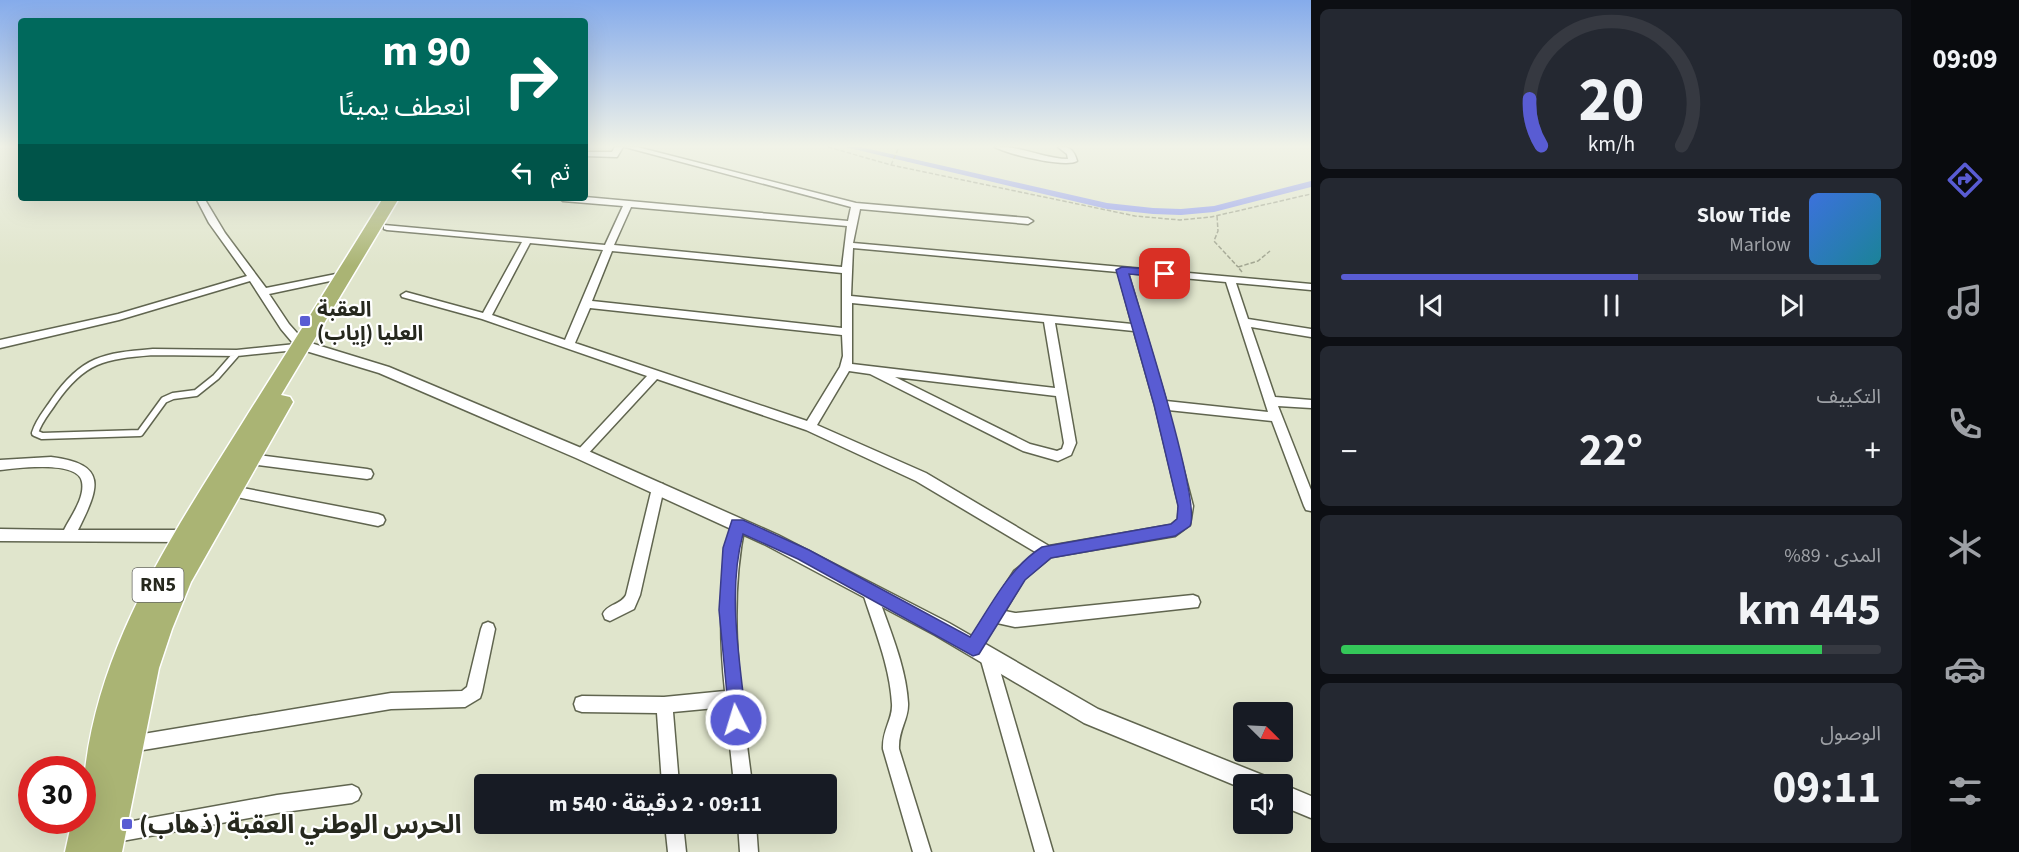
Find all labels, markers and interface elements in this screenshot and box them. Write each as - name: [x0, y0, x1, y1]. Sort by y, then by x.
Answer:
- text: 90 m: [382, 22, 471, 82]
- text: 09:09: [1932, 40, 1998, 79]
- icon: right: [492, 42, 570, 120]
- text: 20: [1578, 56, 1644, 145]
- text: انعطف يمينًا: [338, 87, 471, 126]
- text: km/h: [1587, 129, 1635, 160]
- icon: left: [506, 156, 539, 189]
- text: ثم: [551, 157, 570, 189]
- icon: directions: [1944, 159, 1986, 201]
- text: Slow Tide: [1697, 199, 1791, 231]
- text: Marlow: [1729, 231, 1791, 259]
- pin: [1139, 248, 1190, 299]
- icon: arrive: [1148, 257, 1181, 290]
- icon: music: [1944, 281, 1986, 323]
- icon: previous: [1415, 289, 1448, 322]
- icon: pause: [1595, 289, 1628, 322]
- icon: next: [1775, 289, 1808, 322]
- place label: العقبة العليا (إياب): [317, 294, 423, 348]
- marker: العقبة العليا (إياب): [298, 314, 312, 328]
- text: التكييف: [1817, 383, 1881, 411]
- icon: phone: [1944, 403, 1986, 445]
- text: 22°: [1579, 419, 1643, 483]
- text: −: [1341, 428, 1357, 475]
- text: +: [1865, 428, 1881, 475]
- icon: climate: [1944, 526, 1986, 568]
- text: المدى · 89%: [1784, 542, 1881, 570]
- road number: RN5: [132, 568, 184, 602]
- text: 445 km: [1737, 578, 1881, 642]
- icon: car: [1944, 648, 1986, 690]
- position arrow: [704, 688, 768, 752]
- north arrow: [1233, 702, 1293, 762]
- map controls: [1233, 702, 1293, 834]
- text: الوصول: [1820, 720, 1881, 748]
- speed limit sign: 30: [18, 756, 96, 834]
- text: 09:11: [1772, 756, 1881, 820]
- icon: filters: [1944, 770, 1986, 812]
- button: sound: [1233, 774, 1293, 834]
- text: 09:11 · 2 دقيقة · 540 m: [549, 788, 762, 820]
- place label: الحرس الوطني العقبة (ذهاب): [139, 806, 462, 845]
- marker: الحرس الوطني العقبة (ذهاب): [120, 817, 134, 831]

